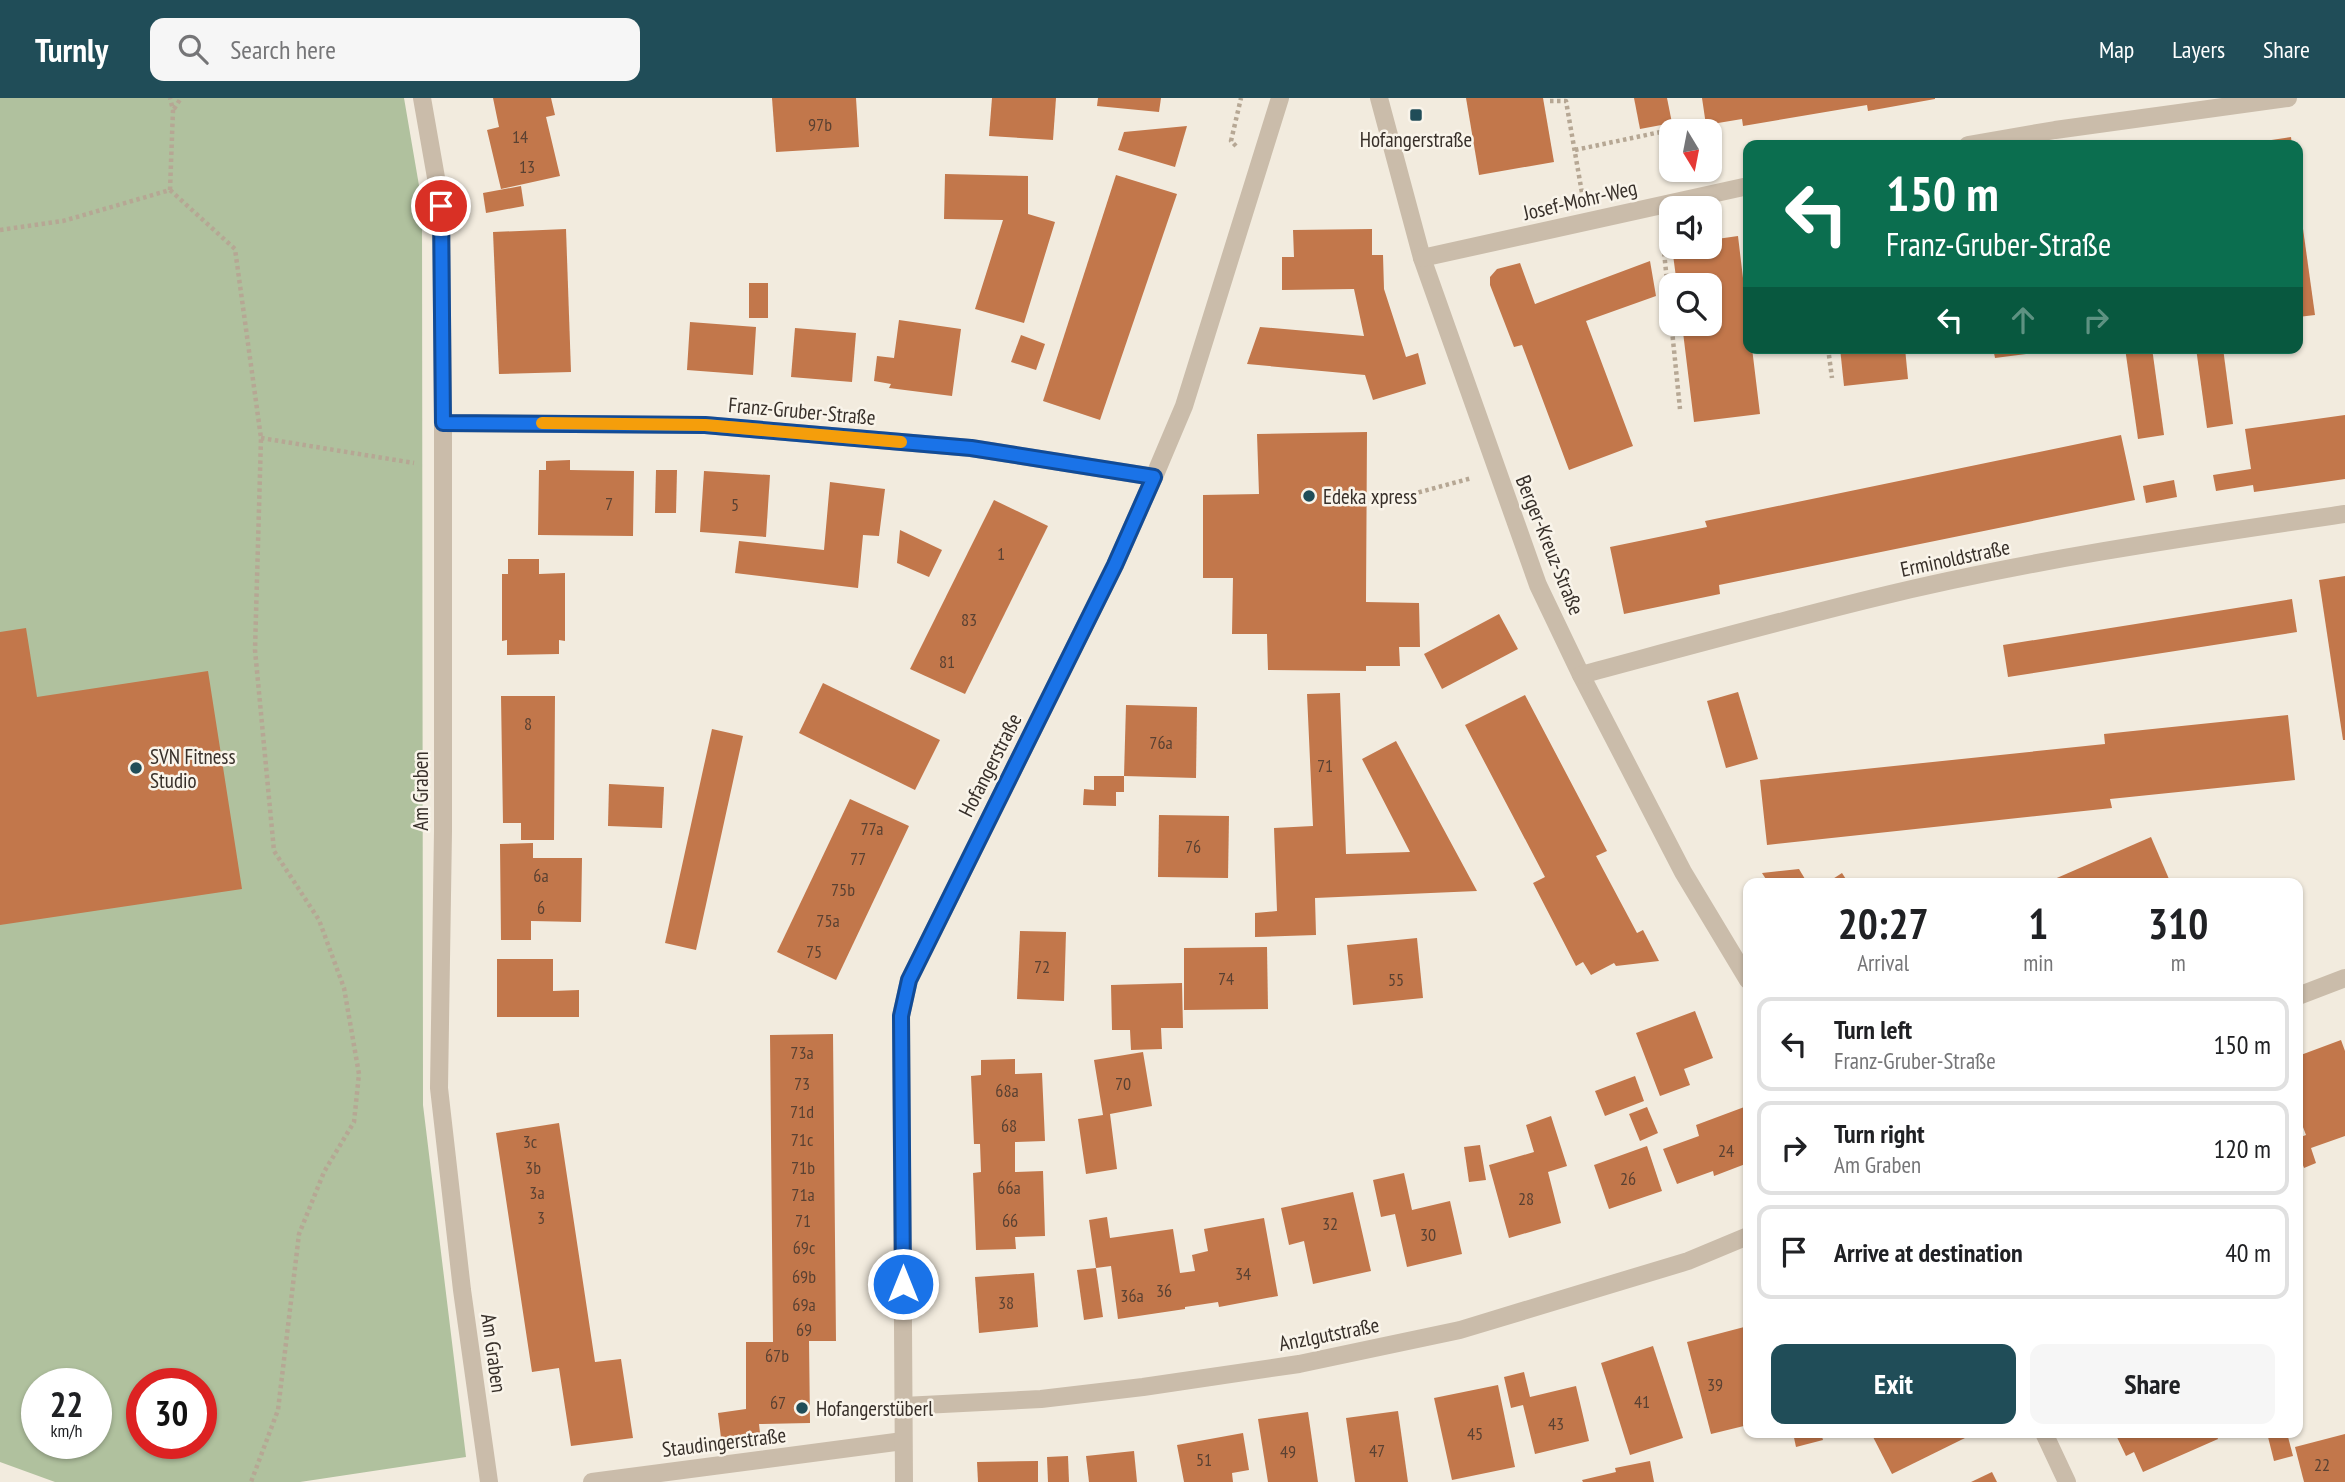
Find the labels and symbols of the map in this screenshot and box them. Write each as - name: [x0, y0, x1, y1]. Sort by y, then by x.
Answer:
- marker: Hofangerstraße: [1408, 107, 1424, 123]
- house number: 97b: [808, 113, 832, 136]
- north arrow: [1659, 119, 1722, 182]
- house number: 14: [512, 125, 528, 148]
- place label: Hofangerstraße: [1360, 126, 1472, 153]
- house number: 13: [519, 155, 535, 178]
- street label: Josef-Mohr-Weg: [1520, 174, 1639, 226]
- pin: [411, 176, 471, 236]
- street label: Franz-Gruber-Straße: [727, 391, 877, 431]
- street label: Berger-Kreuz-Straße: [1510, 471, 1590, 619]
- place label: Edeka xpress: [1323, 483, 1417, 510]
- marker: Edeka xpress: [1301, 488, 1317, 504]
- house number: 7: [605, 492, 613, 515]
- house number: 5: [731, 493, 739, 516]
- street label: Erminoldstraße: [1898, 533, 2012, 583]
- house number: 1: [997, 542, 1005, 565]
- house number: 83: [961, 608, 977, 631]
- house number: 81: [939, 650, 955, 673]
- street label: Hofangerstraße: [952, 709, 1028, 821]
- house number: 8: [524, 712, 532, 735]
- house number: 76a: [1149, 731, 1173, 754]
- place label: SVN Fitness Studio: [150, 743, 236, 794]
- street label: Am Graben: [407, 751, 434, 831]
- house number: 71: [1317, 754, 1333, 777]
- marker: SVN Fitness Studio: [128, 760, 144, 776]
- house number: 77a: [860, 817, 884, 840]
- house number: 76: [1185, 835, 1201, 858]
- house number: 77: [850, 847, 866, 870]
- house number: 6a: [533, 864, 549, 887]
- house number: 75b: [831, 878, 855, 901]
- house number: 6: [537, 896, 545, 919]
- house number: 75a: [816, 909, 840, 932]
- house number: 75: [806, 940, 822, 963]
- house number: 72: [1034, 955, 1050, 978]
- house number: 74: [1218, 967, 1234, 990]
- house number: 55: [1388, 968, 1404, 991]
- house number: 73a: [790, 1041, 814, 1064]
- house number: 73: [794, 1072, 810, 1095]
- house number: 70: [1115, 1072, 1131, 1095]
- house number: 68a: [995, 1079, 1019, 1102]
- house number: 71d: [790, 1100, 814, 1123]
- house number: 68: [1001, 1114, 1017, 1137]
- house number: 71c: [791, 1128, 814, 1151]
- house number: 3c: [523, 1130, 538, 1153]
- house number: 24: [1718, 1139, 1734, 1162]
- house number: 3b: [525, 1156, 541, 1179]
- house number: 71b: [791, 1156, 815, 1179]
- house number: 26: [1620, 1167, 1636, 1190]
- house number: 66a: [997, 1176, 1021, 1199]
- house number: 3a: [529, 1181, 545, 1204]
- house number: 71a: [791, 1183, 815, 1206]
- house number: 28: [1518, 1187, 1534, 1210]
- house number: 3: [537, 1206, 545, 1229]
- house number: 71: [795, 1209, 811, 1232]
- house number: 66: [1002, 1209, 1018, 1232]
- house number: 32: [1322, 1212, 1338, 1235]
- house number: 30: [1420, 1223, 1436, 1246]
- house number: 69c: [793, 1236, 816, 1259]
- position arrow: [866, 1247, 940, 1321]
- house number: 34: [1235, 1262, 1251, 1285]
- house number: 69b: [792, 1265, 816, 1288]
- house number: 36: [1156, 1279, 1172, 1302]
- house number: 36a: [1120, 1284, 1144, 1307]
- house number: 38: [998, 1291, 1014, 1314]
- house number: 69a: [792, 1293, 816, 1316]
- street label: Anzlgutstraße: [1277, 1311, 1381, 1357]
- street label: Am Graben: [475, 1312, 513, 1394]
- house number: 69: [796, 1318, 812, 1341]
- house number: 67b: [765, 1344, 789, 1367]
- speed limit sign: 30: [126, 1368, 217, 1459]
- house number: 39: [1707, 1373, 1723, 1396]
- house number: 41: [1634, 1390, 1650, 1413]
- house number: 67: [770, 1391, 786, 1414]
- place label: Hofangerstüberl: [816, 1395, 933, 1422]
- marker: Hofangerstüberl: [794, 1400, 810, 1416]
- house number: 43: [1548, 1412, 1564, 1435]
- street label: Staudingerstraße: [661, 1421, 787, 1463]
- house number: 45: [1467, 1422, 1483, 1445]
- house number: 47: [1369, 1439, 1385, 1462]
- house number: 49: [1280, 1440, 1296, 1463]
- house number: 51: [1196, 1448, 1212, 1471]
- house number: 22: [2314, 1453, 2330, 1476]

